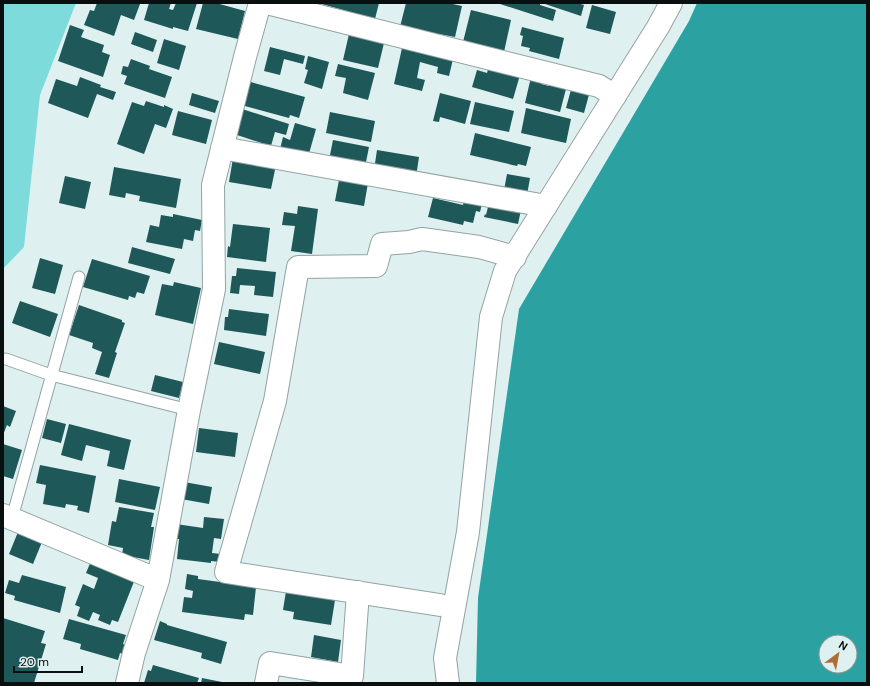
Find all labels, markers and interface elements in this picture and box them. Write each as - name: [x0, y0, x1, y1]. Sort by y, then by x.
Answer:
- north arrow: [818, 634, 858, 674]
- text: N: [836, 637, 850, 654]
- scale bar: [14, 648, 82, 674]
- text: 20 m: [20, 654, 49, 670]

